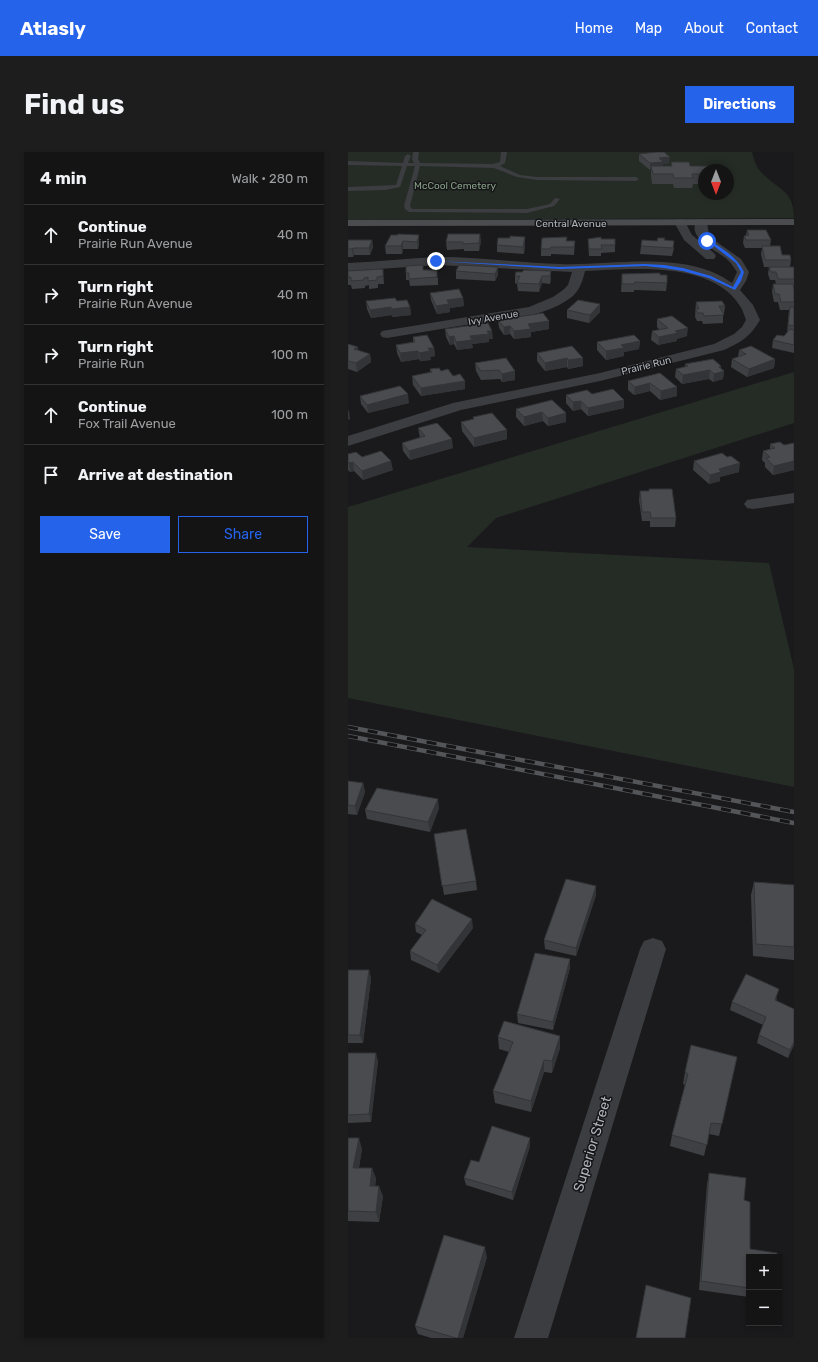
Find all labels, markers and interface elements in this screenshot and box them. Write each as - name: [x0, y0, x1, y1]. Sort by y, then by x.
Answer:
- text: Atlasly: [20, 17, 86, 40]
- text: Home: [575, 20, 613, 37]
- text: Map: [635, 20, 662, 37]
- text: About: [684, 20, 724, 37]
- text: Contact: [746, 20, 798, 37]
- button: Directions: [685, 86, 794, 123]
- text: Find us: [24, 88, 124, 121]
- north arrow: [698, 164, 734, 200]
- text: 4 min: [40, 168, 87, 188]
- text: Walk · 280 m: [231, 171, 308, 186]
- park label: McCool Cemetery: [414, 180, 496, 192]
- text: Continue: [78, 218, 147, 236]
- street label: Central Avenue: [535, 218, 607, 230]
- icon: ahead: [40, 224, 62, 246]
- text: 40 m: [277, 227, 308, 242]
- route start: [698, 232, 716, 250]
- text: Prairie Run Avenue: [78, 236, 193, 251]
- route end: [427, 252, 445, 270]
- text: Turn right: [78, 278, 153, 296]
- icon: right: [40, 284, 62, 306]
- text: 40 m: [277, 287, 308, 302]
- text: Prairie Run Avenue: [78, 296, 193, 311]
- street label: Ivy Avenue: [467, 308, 520, 328]
- text: Turn right: [78, 338, 153, 356]
- icon: right: [40, 344, 62, 366]
- text: 100 m: [271, 347, 308, 362]
- street label: Prairie Run: [620, 354, 672, 378]
- text: Prairie Run: [78, 356, 144, 371]
- text: Continue: [78, 398, 147, 416]
- icon: ahead: [40, 404, 62, 426]
- text: 100 m: [271, 407, 308, 422]
- text: Fox Trail Avenue: [78, 416, 176, 431]
- icon: arrive: [40, 464, 62, 486]
- text: Arrive at destination: [78, 466, 233, 484]
- button: Save: [40, 516, 170, 553]
- button: Share: [178, 516, 308, 553]
- street label: Superior Street: [570, 1094, 615, 1194]
- map controls: [746, 1254, 782, 1326]
- button: +: [746, 1254, 782, 1290]
- button: −: [746, 1290, 782, 1326]

